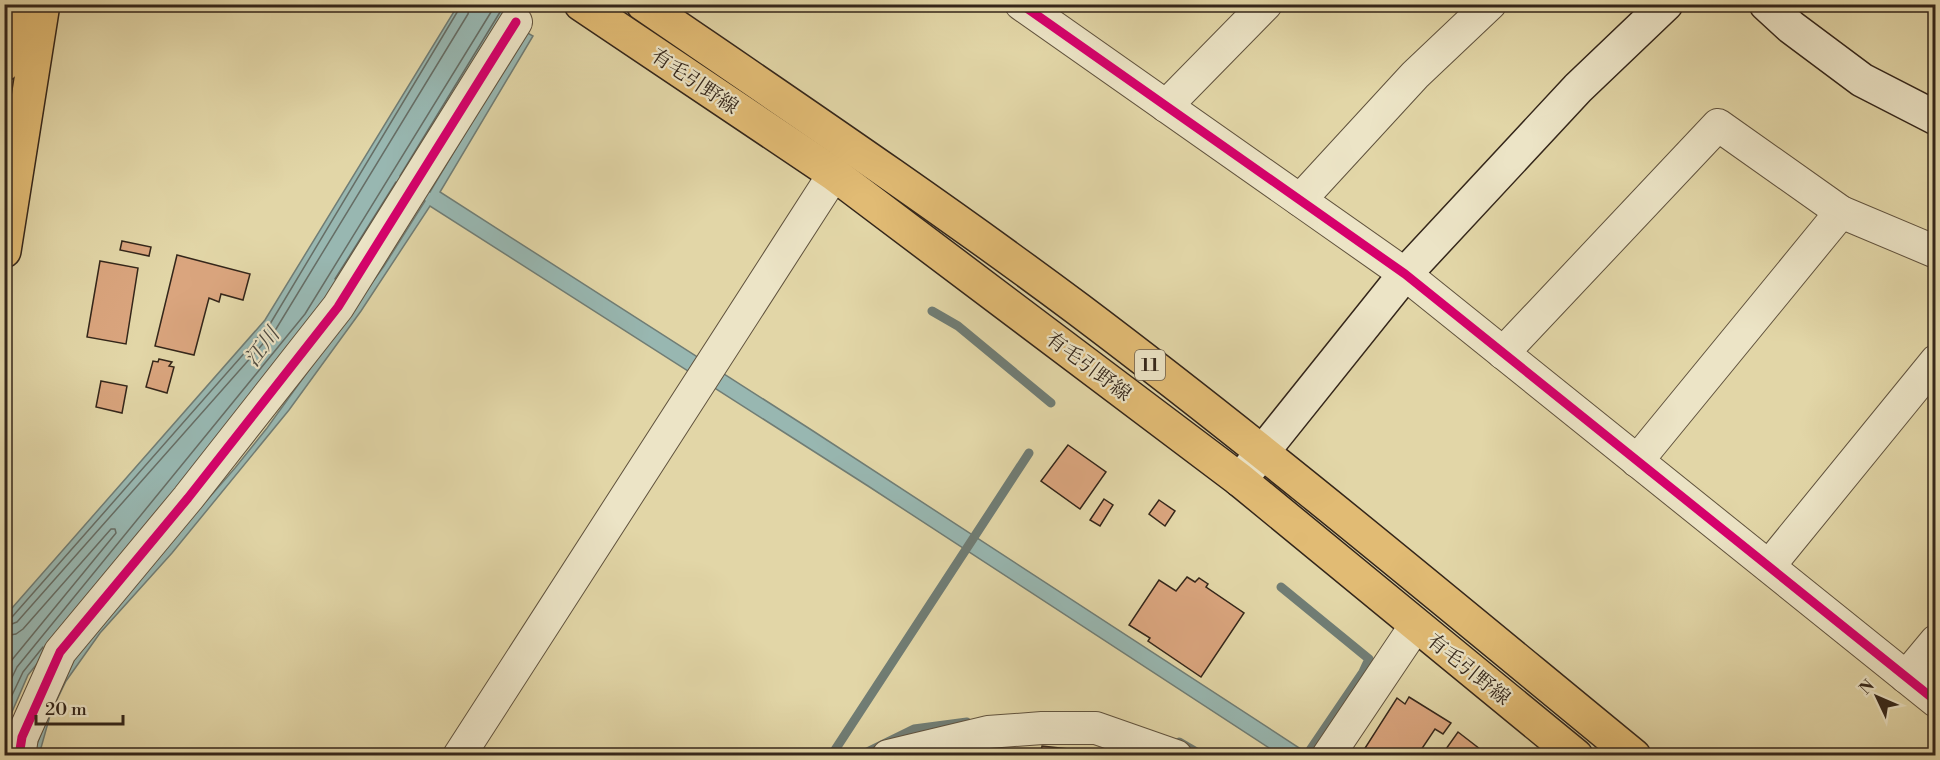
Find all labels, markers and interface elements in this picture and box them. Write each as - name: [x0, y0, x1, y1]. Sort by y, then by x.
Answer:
- street label: 有毛引野線: [646, 44, 743, 121]
- water label: 江川: [240, 321, 287, 372]
- street label: 有毛引野線: [1041, 327, 1136, 407]
- road number: 11: [1135, 350, 1165, 380]
- street label: 有毛引野線: [1421, 629, 1515, 711]
- north arrow: [1847, 667, 1907, 727]
- text: N: [1855, 676, 1879, 699]
- scale bar: [36, 688, 123, 726]
- text: 20 m: [45, 698, 87, 721]

